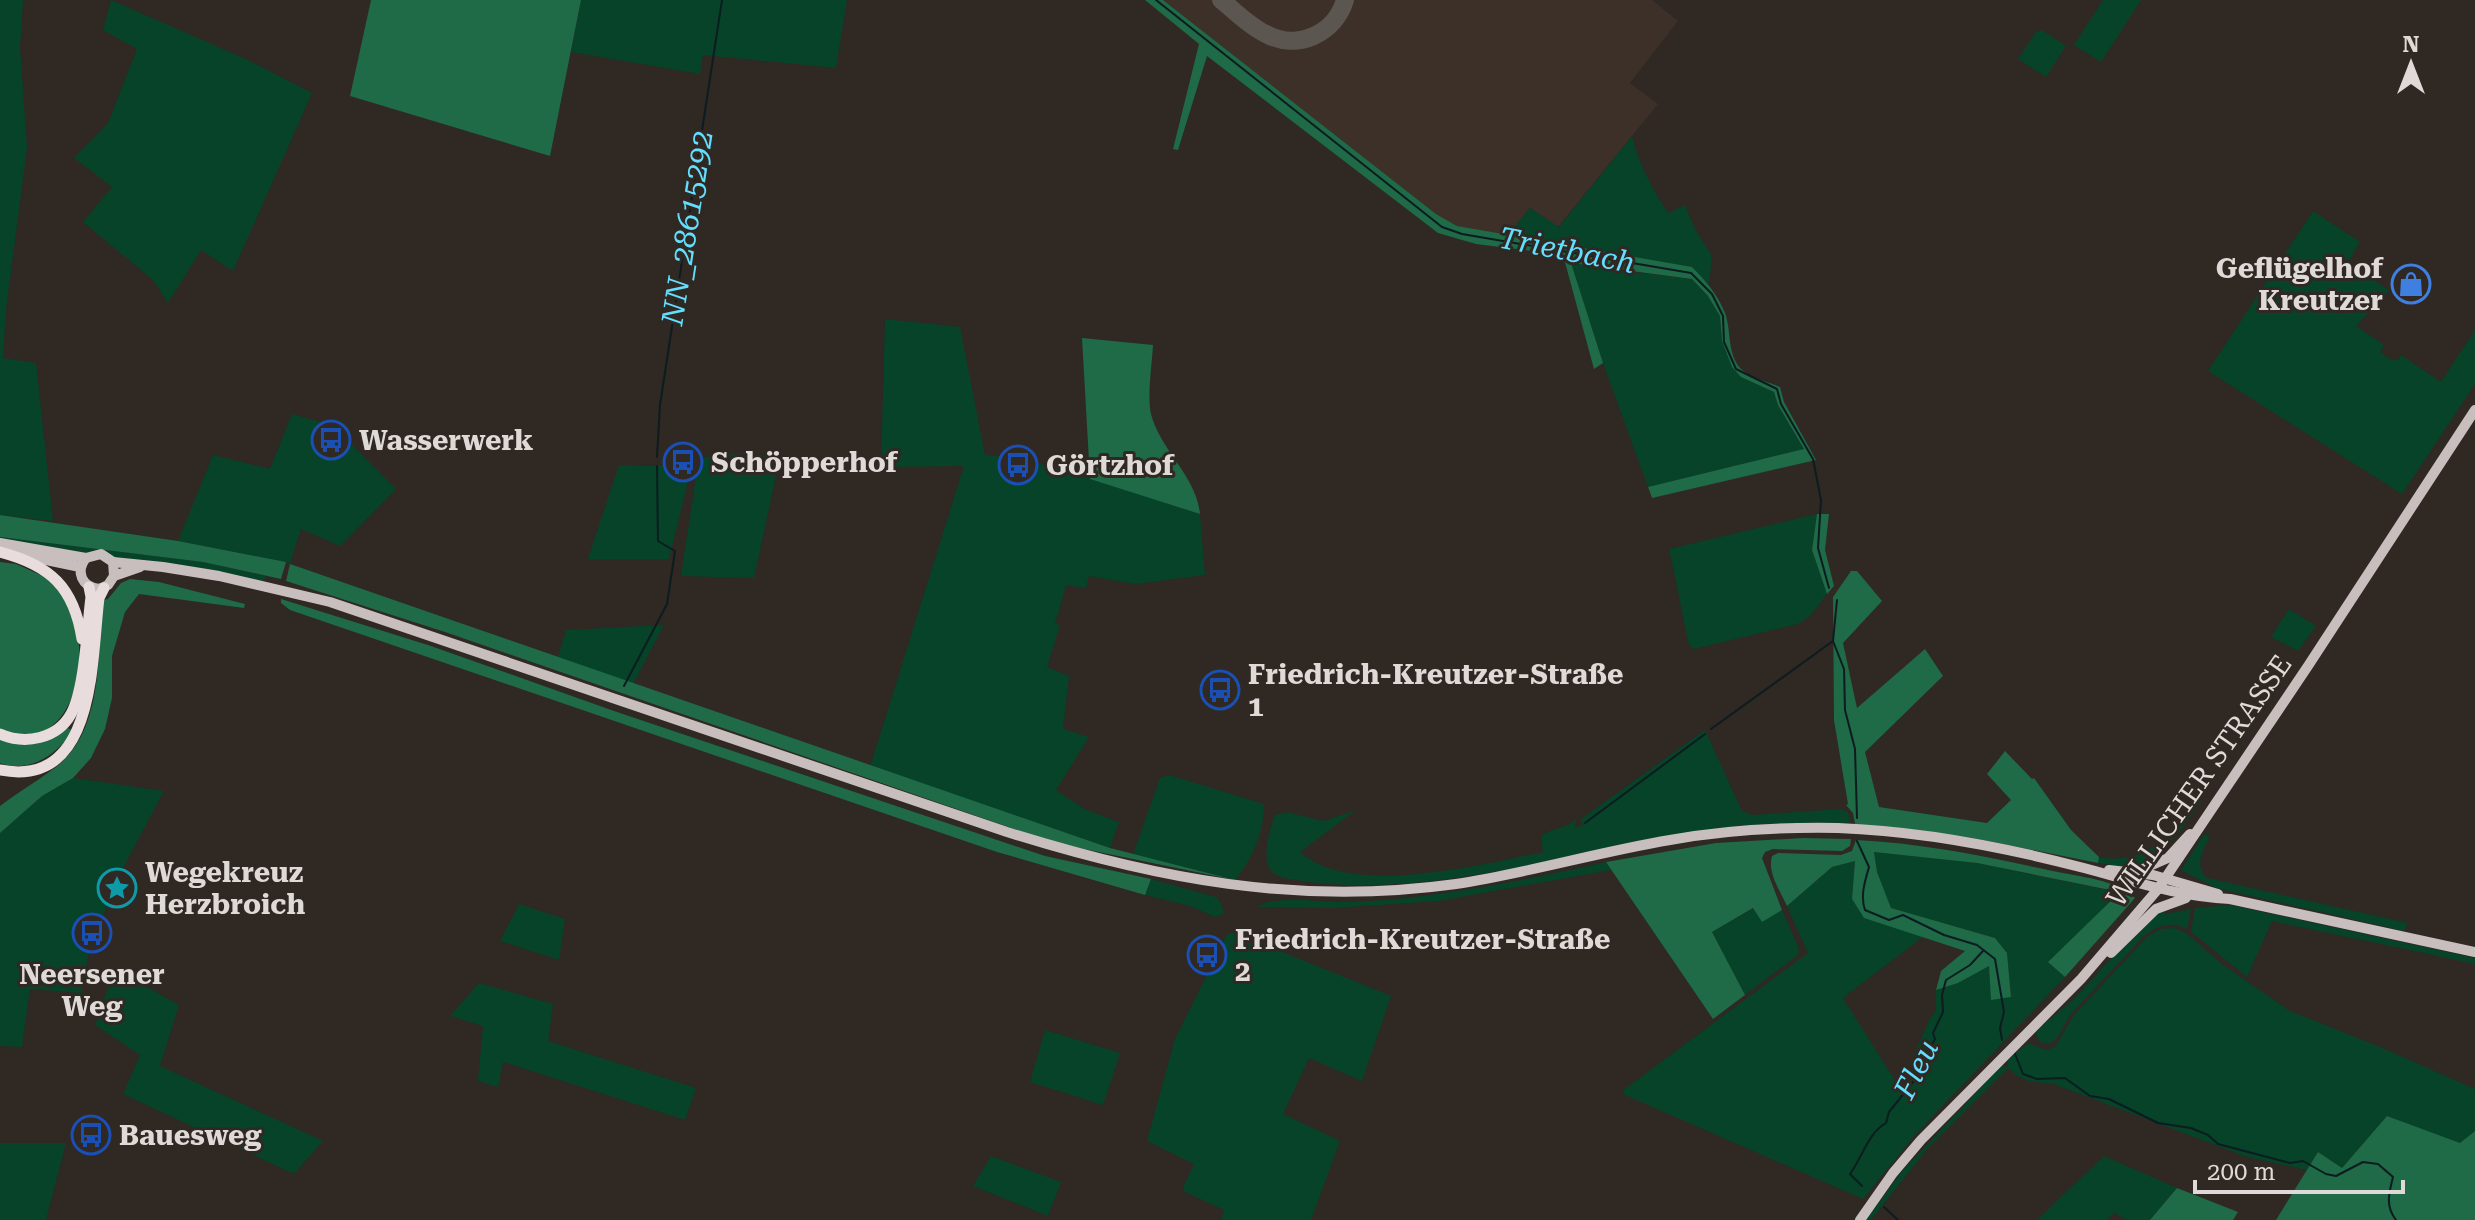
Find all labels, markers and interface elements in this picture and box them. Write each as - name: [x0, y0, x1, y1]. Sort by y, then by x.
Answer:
- north arrow: [2371, 24, 2451, 104]
- text: N: [2403, 32, 2420, 57]
- water label: NN_28615292: [654, 128, 720, 329]
- water label: Trietbach: [1496, 220, 1638, 280]
- place label: Geflügelhof Kreutzer: [2216, 252, 2384, 317]
- shop icon: Geflügelhof Kreutzer: [2390, 263, 2432, 305]
- bus stop icon: Wasserwerk: [310, 419, 352, 461]
- place label: Wasserwerk: [359, 424, 533, 457]
- bus stop icon: Schöpperhof: [662, 441, 704, 483]
- bus stop icon: Görtzhof: [997, 444, 1039, 486]
- place label: Schöpperhof: [711, 446, 899, 479]
- place label: Görtzhof: [1046, 449, 1175, 482]
- street label: WILLICHER STRASSE: [2099, 649, 2299, 913]
- place label: Friedrich-Kreutzer-Straße 1: [1248, 658, 1623, 723]
- bus stop icon: Friedrich-Kreutzer-Straße 1: [1199, 669, 1241, 711]
- place label: Wegekreuz Herzbroich: [145, 856, 305, 921]
- place icon: Wegekreuz Herzbroich: [96, 867, 138, 909]
- bus stop icon: Neersener Weg: [71, 912, 113, 954]
- place label: Friedrich-Kreutzer-Straße 2: [1235, 923, 1610, 988]
- bus stop icon: Friedrich-Kreutzer-Straße 2: [1186, 934, 1228, 976]
- place label: Neersener Weg: [19, 958, 165, 1023]
- water label: Fleu: [1886, 1034, 1945, 1105]
- bus stop icon: Bauesweg: [70, 1114, 112, 1156]
- place label: Bauesweg: [119, 1119, 262, 1152]
- scale bar: [2195, 1144, 2403, 1194]
- text: 200 m: [2207, 1158, 2275, 1186]

